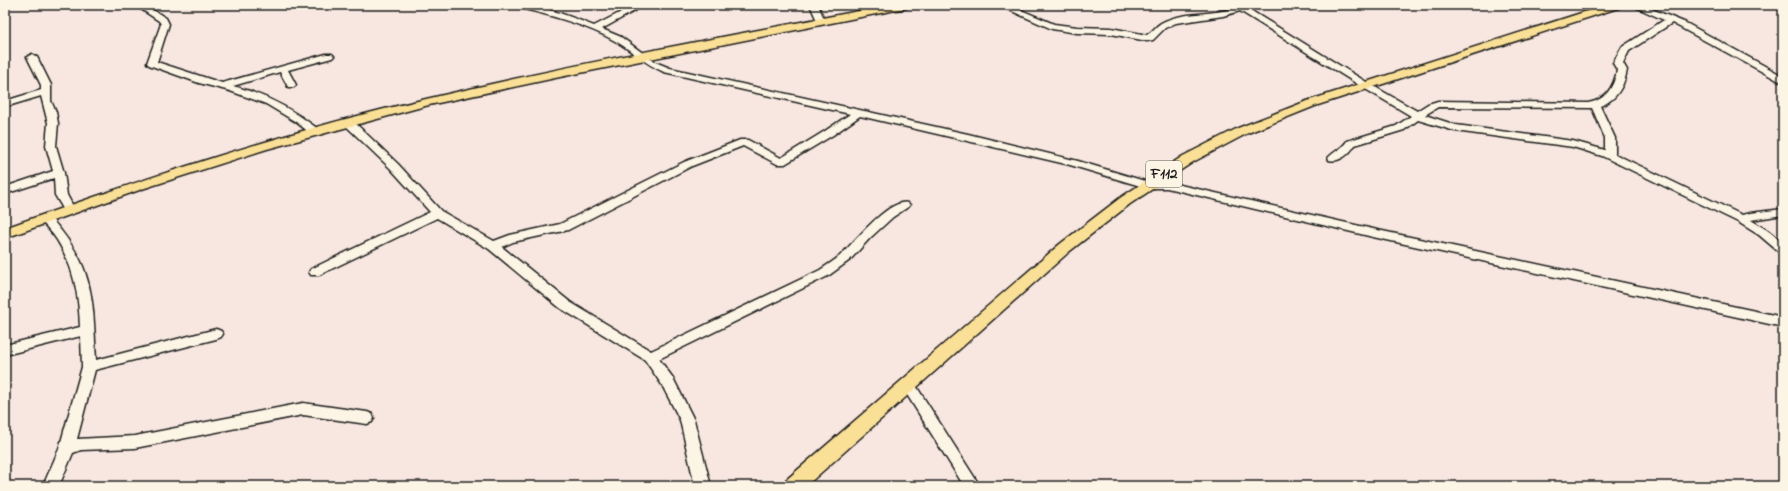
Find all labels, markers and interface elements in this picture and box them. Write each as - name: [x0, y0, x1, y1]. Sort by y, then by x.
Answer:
- road number: F112: [1146, 161, 1182, 187]

